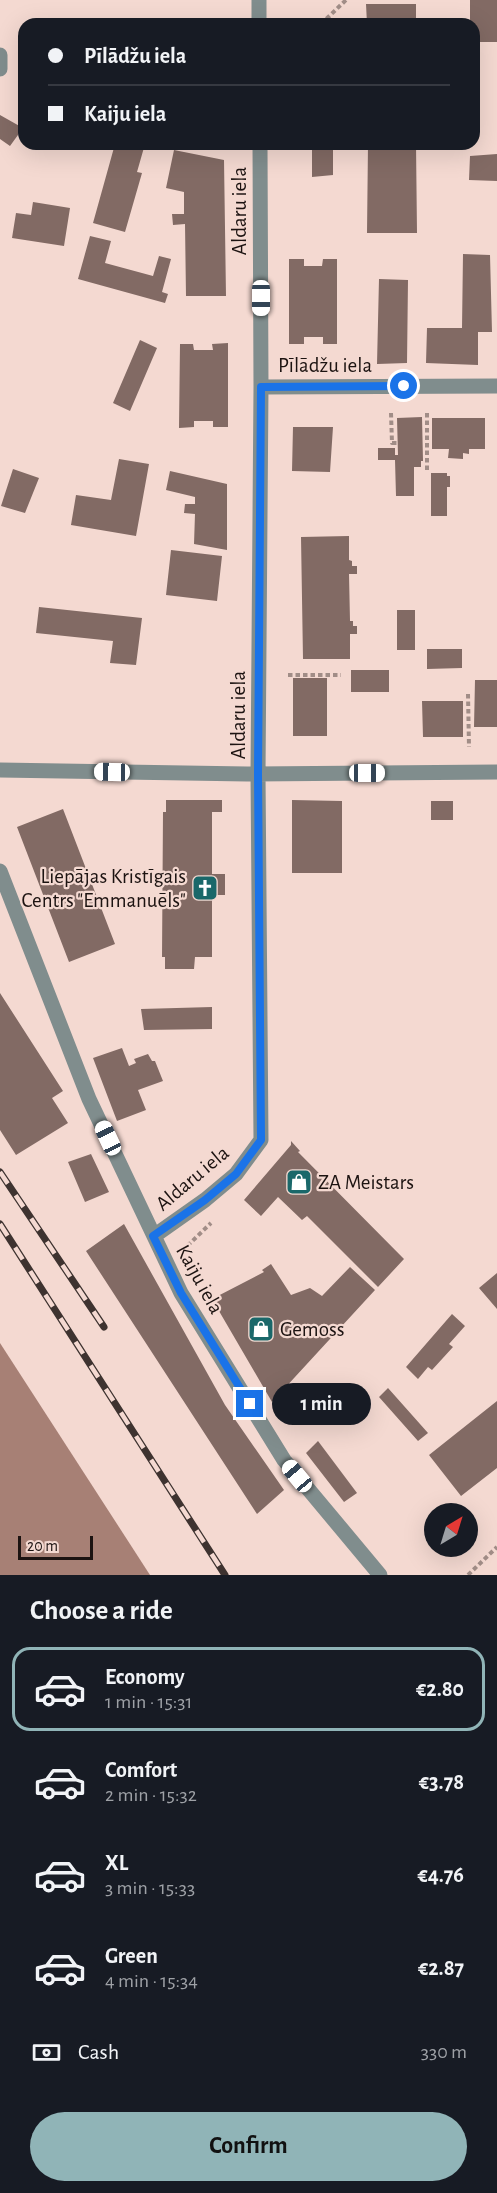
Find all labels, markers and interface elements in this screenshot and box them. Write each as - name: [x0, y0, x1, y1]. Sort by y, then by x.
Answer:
- text: Pīlādžu iela: [84, 45, 186, 67]
- text: Kaiju iela: [84, 103, 166, 125]
- street label: Aldaru iela: [229, 167, 250, 255]
- car: [252, 280, 270, 316]
- street label: Pīlādžu iela: [278, 355, 372, 376]
- route start: [390, 372, 417, 399]
- street label: Aldaru iela: [228, 671, 249, 759]
- car: [94, 763, 130, 781]
- car: [349, 764, 385, 782]
- place label: Liepājas Kristīgais Centrs "Emmanuēls": [22, 866, 186, 911]
- church icon: Liepājas Kristīgais Centrs "Emmanuēls": [190, 873, 220, 903]
- car: [92, 1118, 124, 1158]
- street label: Aldaru iela: [152, 1142, 233, 1215]
- shop icon: ZA Meistars: [284, 1167, 314, 1197]
- place label: ZA Meistars: [318, 1172, 414, 1193]
- street label: Kaiju iela: [172, 1241, 227, 1318]
- shop icon: Gemoss: [246, 1314, 276, 1344]
- place label: Gemoss: [280, 1319, 345, 1340]
- callout: 1 min: [271, 1383, 370, 1425]
- route end: [236, 1390, 263, 1417]
- text: 1 min: [300, 1394, 343, 1414]
- car: [279, 1456, 315, 1496]
- north arrow: [424, 1503, 478, 1557]
- map controls: [424, 1503, 478, 1557]
- scale bar: [18, 1533, 93, 1560]
- text: 20 m: [27, 1538, 58, 1554]
- text: Choose a ride: [30, 1597, 173, 1624]
- icon: car: [33, 1662, 87, 1716]
- text: Economy: [105, 1666, 185, 1688]
- text: €2.80: [416, 1678, 464, 1700]
- text: 1 min · 15:31: [105, 1692, 192, 1712]
- icon: car: [33, 1755, 87, 1809]
- text: Comfort: [105, 1759, 177, 1781]
- text: €3.78: [419, 1771, 464, 1793]
- text: 2 min · 15:32: [105, 1785, 197, 1805]
- icon: car: [33, 1848, 87, 1902]
- text: XL: [105, 1852, 128, 1874]
- text: €4.76: [417, 1864, 464, 1886]
- text: 3 min · 15:33: [105, 1878, 195, 1898]
- icon: car: [33, 1941, 87, 1995]
- text: Green: [105, 1945, 158, 1967]
- text: €2.87: [418, 1957, 464, 1979]
- text: 4 min · 15:34: [105, 1971, 198, 1991]
- icon: cash: [30, 2036, 63, 2069]
- text: Cash: [78, 2041, 119, 2063]
- text: 330 m: [421, 2042, 467, 2062]
- button: Confirm: [30, 2112, 467, 2181]

